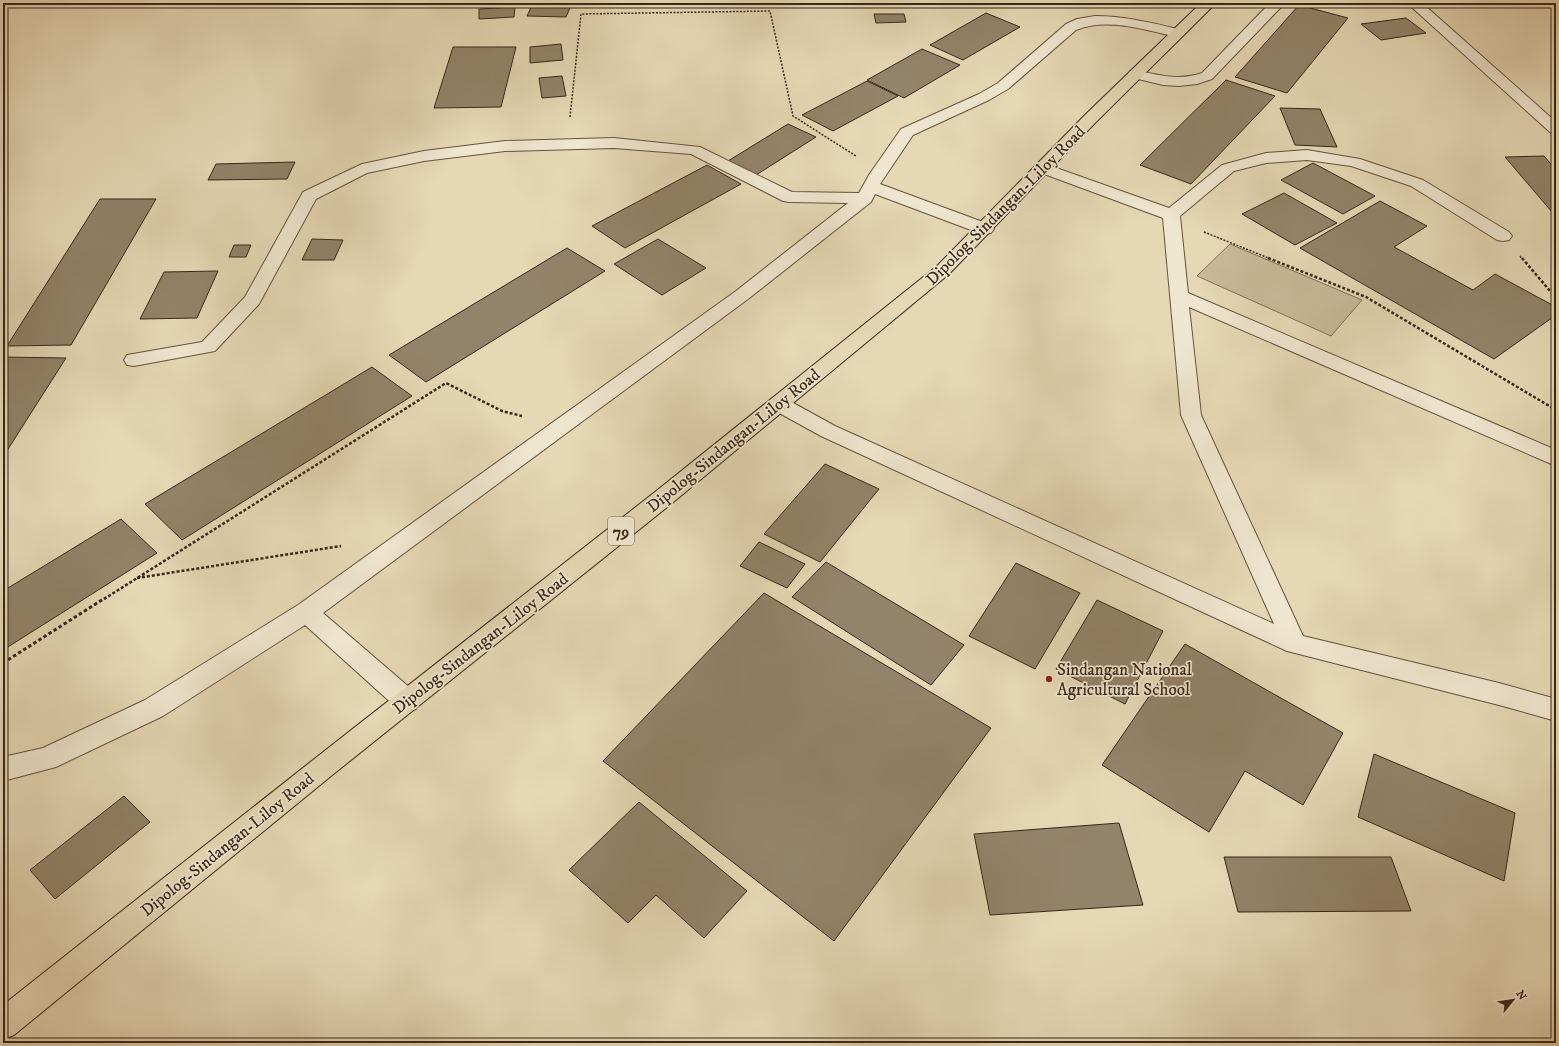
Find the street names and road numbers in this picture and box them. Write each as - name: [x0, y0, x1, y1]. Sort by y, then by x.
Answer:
- street label: Dipolog-Sindangan-Liloy Road: [921, 121, 1091, 290]
- street label: Dipolog-Sindangan-Liloy Road: [642, 364, 825, 518]
- road number: 79: [608, 517, 634, 545]
- street label: Dipolog-Sindangan-Liloy Road: [388, 568, 573, 719]
- street label: Dipolog-Sindangan-Liloy Road: [136, 768, 319, 922]

